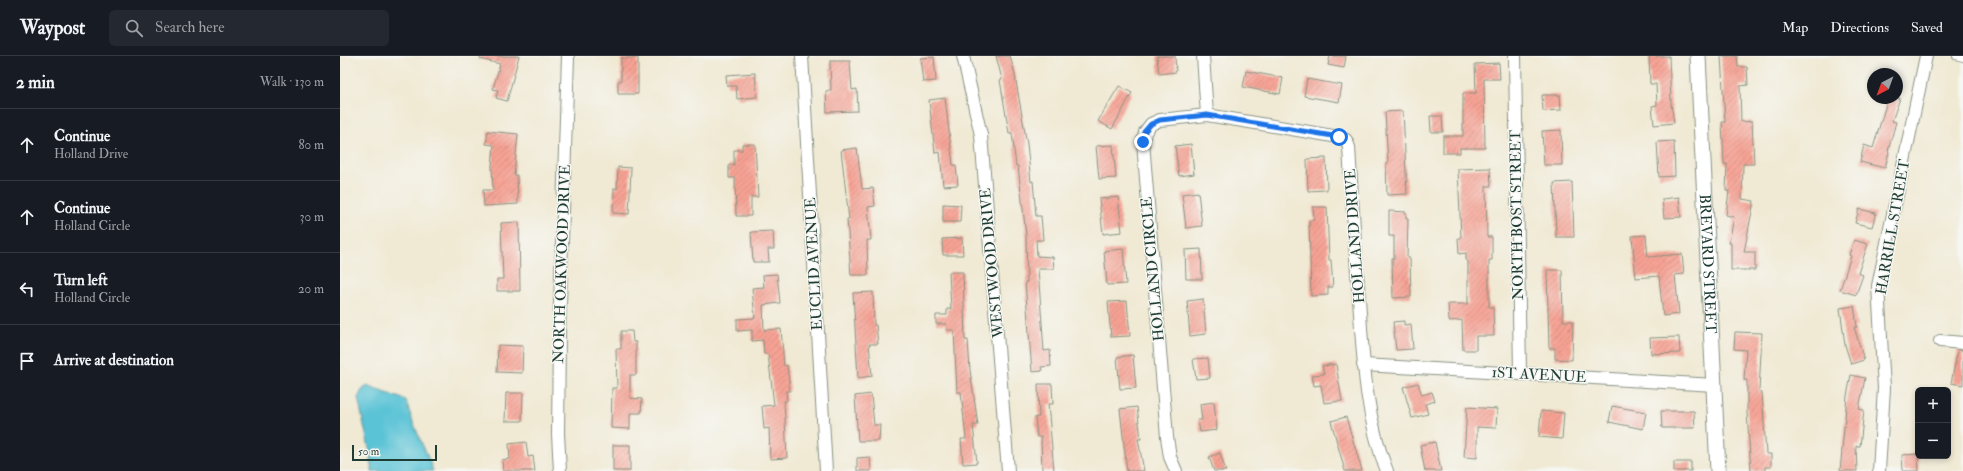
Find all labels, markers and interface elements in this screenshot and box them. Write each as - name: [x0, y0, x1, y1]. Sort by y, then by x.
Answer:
- search box: [109, 10, 389, 46]
- text: Waypost: [20, 16, 85, 40]
- icon: search: [123, 17, 145, 39]
- text: Search here: [155, 18, 224, 37]
- text: Map: [1782, 19, 1808, 36]
- text: Directions: [1830, 19, 1889, 36]
- text: Saved: [1911, 19, 1943, 36]
- north arrow: [1867, 68, 1903, 104]
- text: 2 min: [16, 72, 55, 93]
- text: Walk · 130 m: [260, 74, 324, 90]
- text: Continue: [54, 127, 110, 146]
- route start: [1330, 128, 1348, 146]
- street label: NORTH BOST STREET: [1506, 130, 1528, 300]
- route end: [1134, 133, 1152, 151]
- icon: ahead: [16, 134, 38, 156]
- text: 80 m: [298, 137, 324, 153]
- text: Holland Drive: [54, 146, 128, 162]
- street label: HARRILL STREET: [1872, 158, 1914, 296]
- street label: NORTH OAKWOOD DRIVE: [549, 164, 575, 364]
- street label: HOLLAND DRIVE: [1341, 168, 1369, 304]
- street label: WESTWOOD DRIVE: [976, 187, 1008, 340]
- street label: BREVARD STREET: [1695, 194, 1721, 334]
- street label: HOLLAND CIRCLE: [1137, 196, 1169, 342]
- street label: EUCLID AVENUE: [801, 197, 827, 331]
- text: Continue: [54, 199, 110, 218]
- icon: ahead: [16, 206, 38, 228]
- text: 30 m: [300, 209, 324, 225]
- text: Holland Circle: [54, 218, 130, 234]
- text: Turn left: [54, 271, 108, 290]
- icon: left: [16, 278, 38, 300]
- text: 20 m: [298, 281, 324, 297]
- text: Holland Circle: [54, 290, 130, 306]
- icon: arrive: [16, 350, 38, 372]
- text: Arrive at destination: [54, 351, 174, 370]
- street label: 1ST AVENUE: [1491, 363, 1587, 387]
- map controls: [1915, 387, 1951, 459]
- button: +: [1915, 387, 1951, 423]
- button: −: [1915, 423, 1951, 459]
- scale bar: [352, 443, 437, 462]
- text: 50 m: [358, 445, 379, 458]

